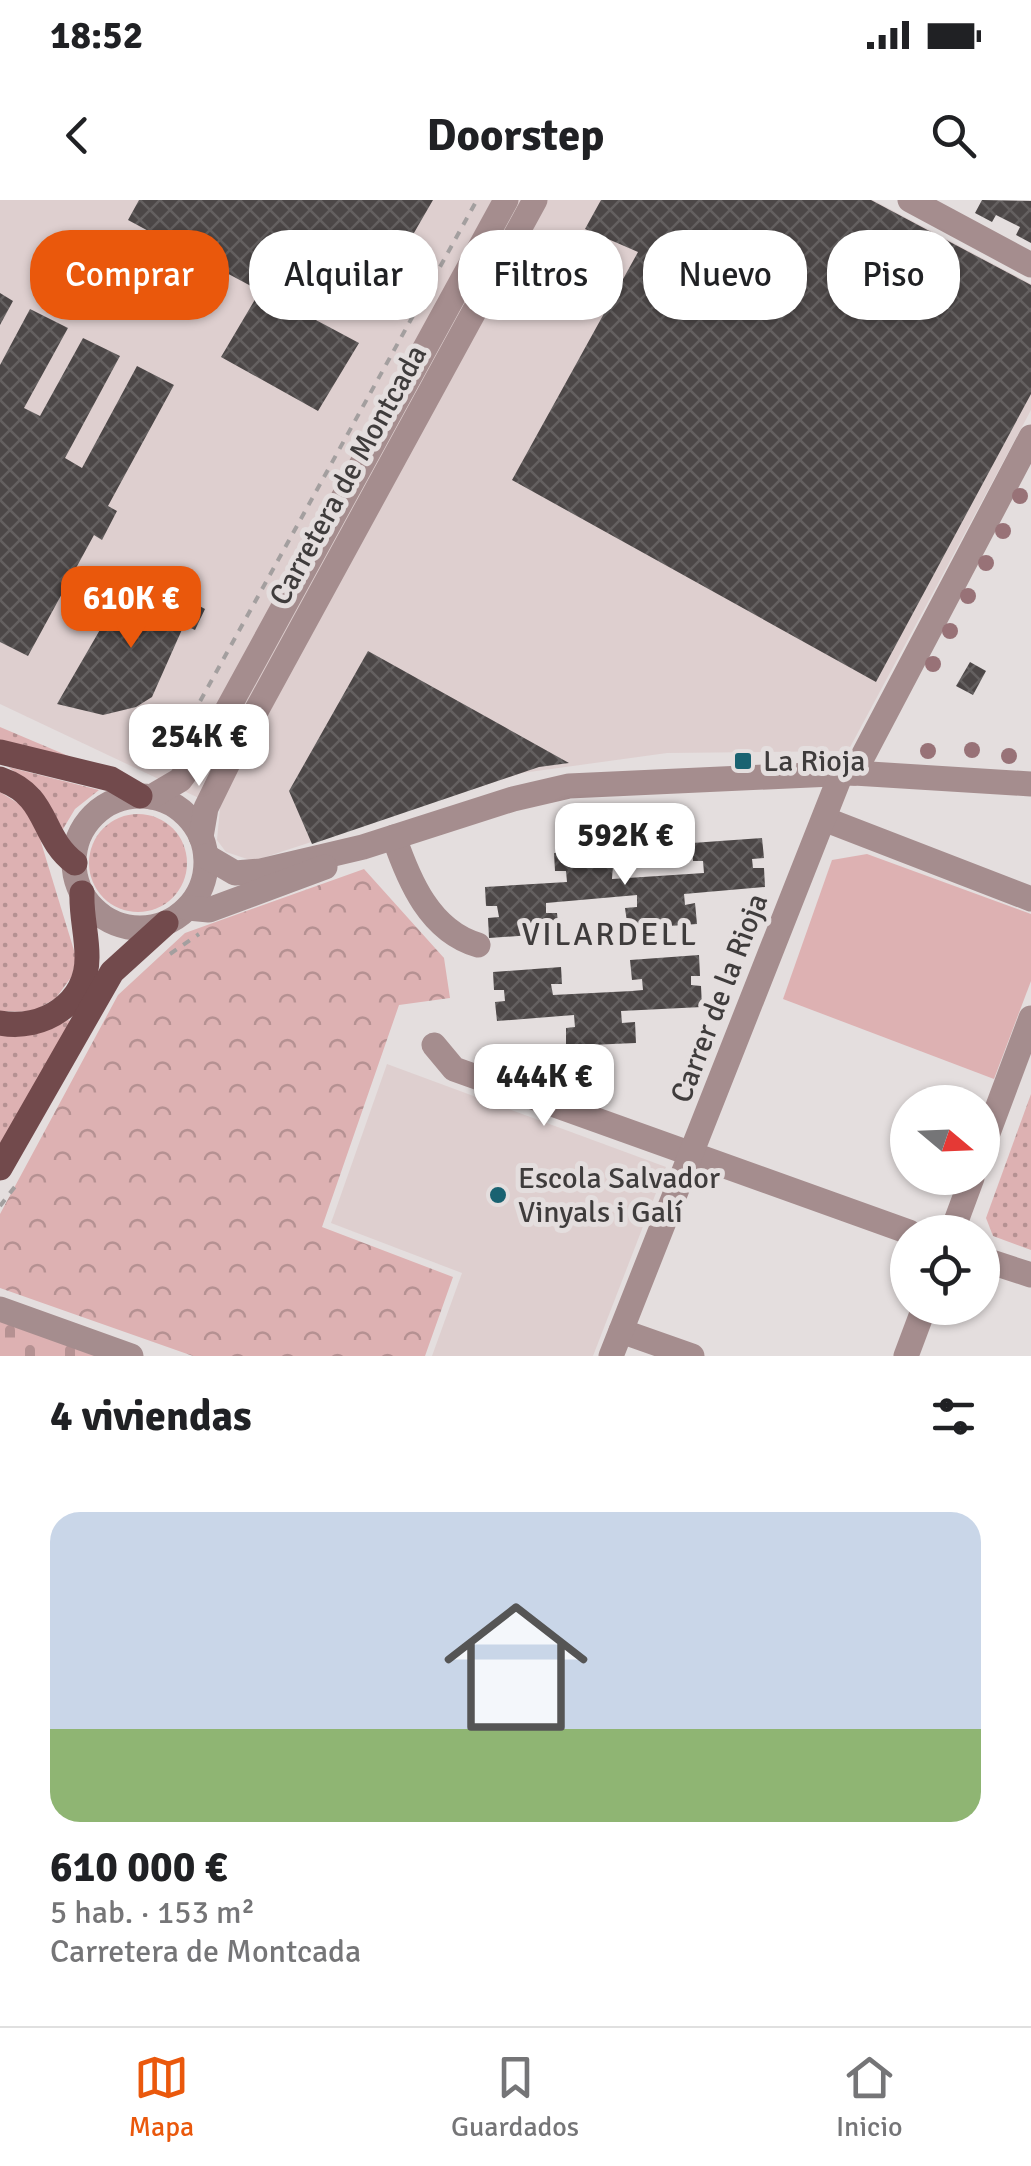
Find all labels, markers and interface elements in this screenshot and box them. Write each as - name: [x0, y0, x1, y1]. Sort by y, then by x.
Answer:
- text: 18:52: [50, 12, 143, 59]
- icon: back: [50, 108, 105, 163]
- text: Doorstep: [427, 108, 604, 163]
- icon: search: [926, 108, 981, 163]
- chip: Comprar: [30, 230, 229, 320]
- chip: Alquilar: [249, 230, 438, 320]
- chip: Filtros: [458, 230, 623, 320]
- chip: Nuevo: [643, 230, 807, 320]
- chip: Piso: [827, 230, 960, 320]
- street label: Carretera de Montcada: [262, 339, 435, 612]
- pin: 610K €: [50, 566, 212, 651]
- text: 610K €: [83, 579, 179, 618]
- pin: 254K €: [118, 704, 280, 789]
- text: 254K €: [151, 717, 247, 756]
- place label: La Rioja: [763, 743, 865, 780]
- marker: La Rioja: [732, 750, 754, 772]
- pin: 592K €: [544, 803, 706, 888]
- text: 592K €: [577, 816, 673, 855]
- street label: Carrer de la Rioja: [663, 888, 776, 1108]
- district label: VILARDELL: [521, 915, 699, 954]
- pin: 444K €: [463, 1044, 625, 1129]
- text: 444K €: [496, 1057, 592, 1096]
- north arrow: [890, 1085, 1000, 1195]
- map controls: [890, 1085, 1000, 1325]
- place label: Escola Salvador Vinyals i Galí: [518, 1160, 720, 1231]
- marker: Escola Salvador Vinyals i Galí: [487, 1184, 509, 1206]
- button: locate: [890, 1215, 1000, 1325]
- icon: filters: [926, 1389, 981, 1444]
- text: 4 viviendas: [50, 1391, 252, 1442]
- icon: home: [426, 1577, 606, 1757]
- text: 610 000 €: [50, 1842, 227, 1893]
- text: 5 hab. · 153 m²: [50, 1893, 255, 1932]
- text: Carretera de Montcada: [50, 1932, 361, 1971]
- tab: Mapa: [128, 2050, 194, 2144]
- tab: Guardados: [451, 2050, 579, 2144]
- tab: Inicio: [836, 2050, 903, 2144]

